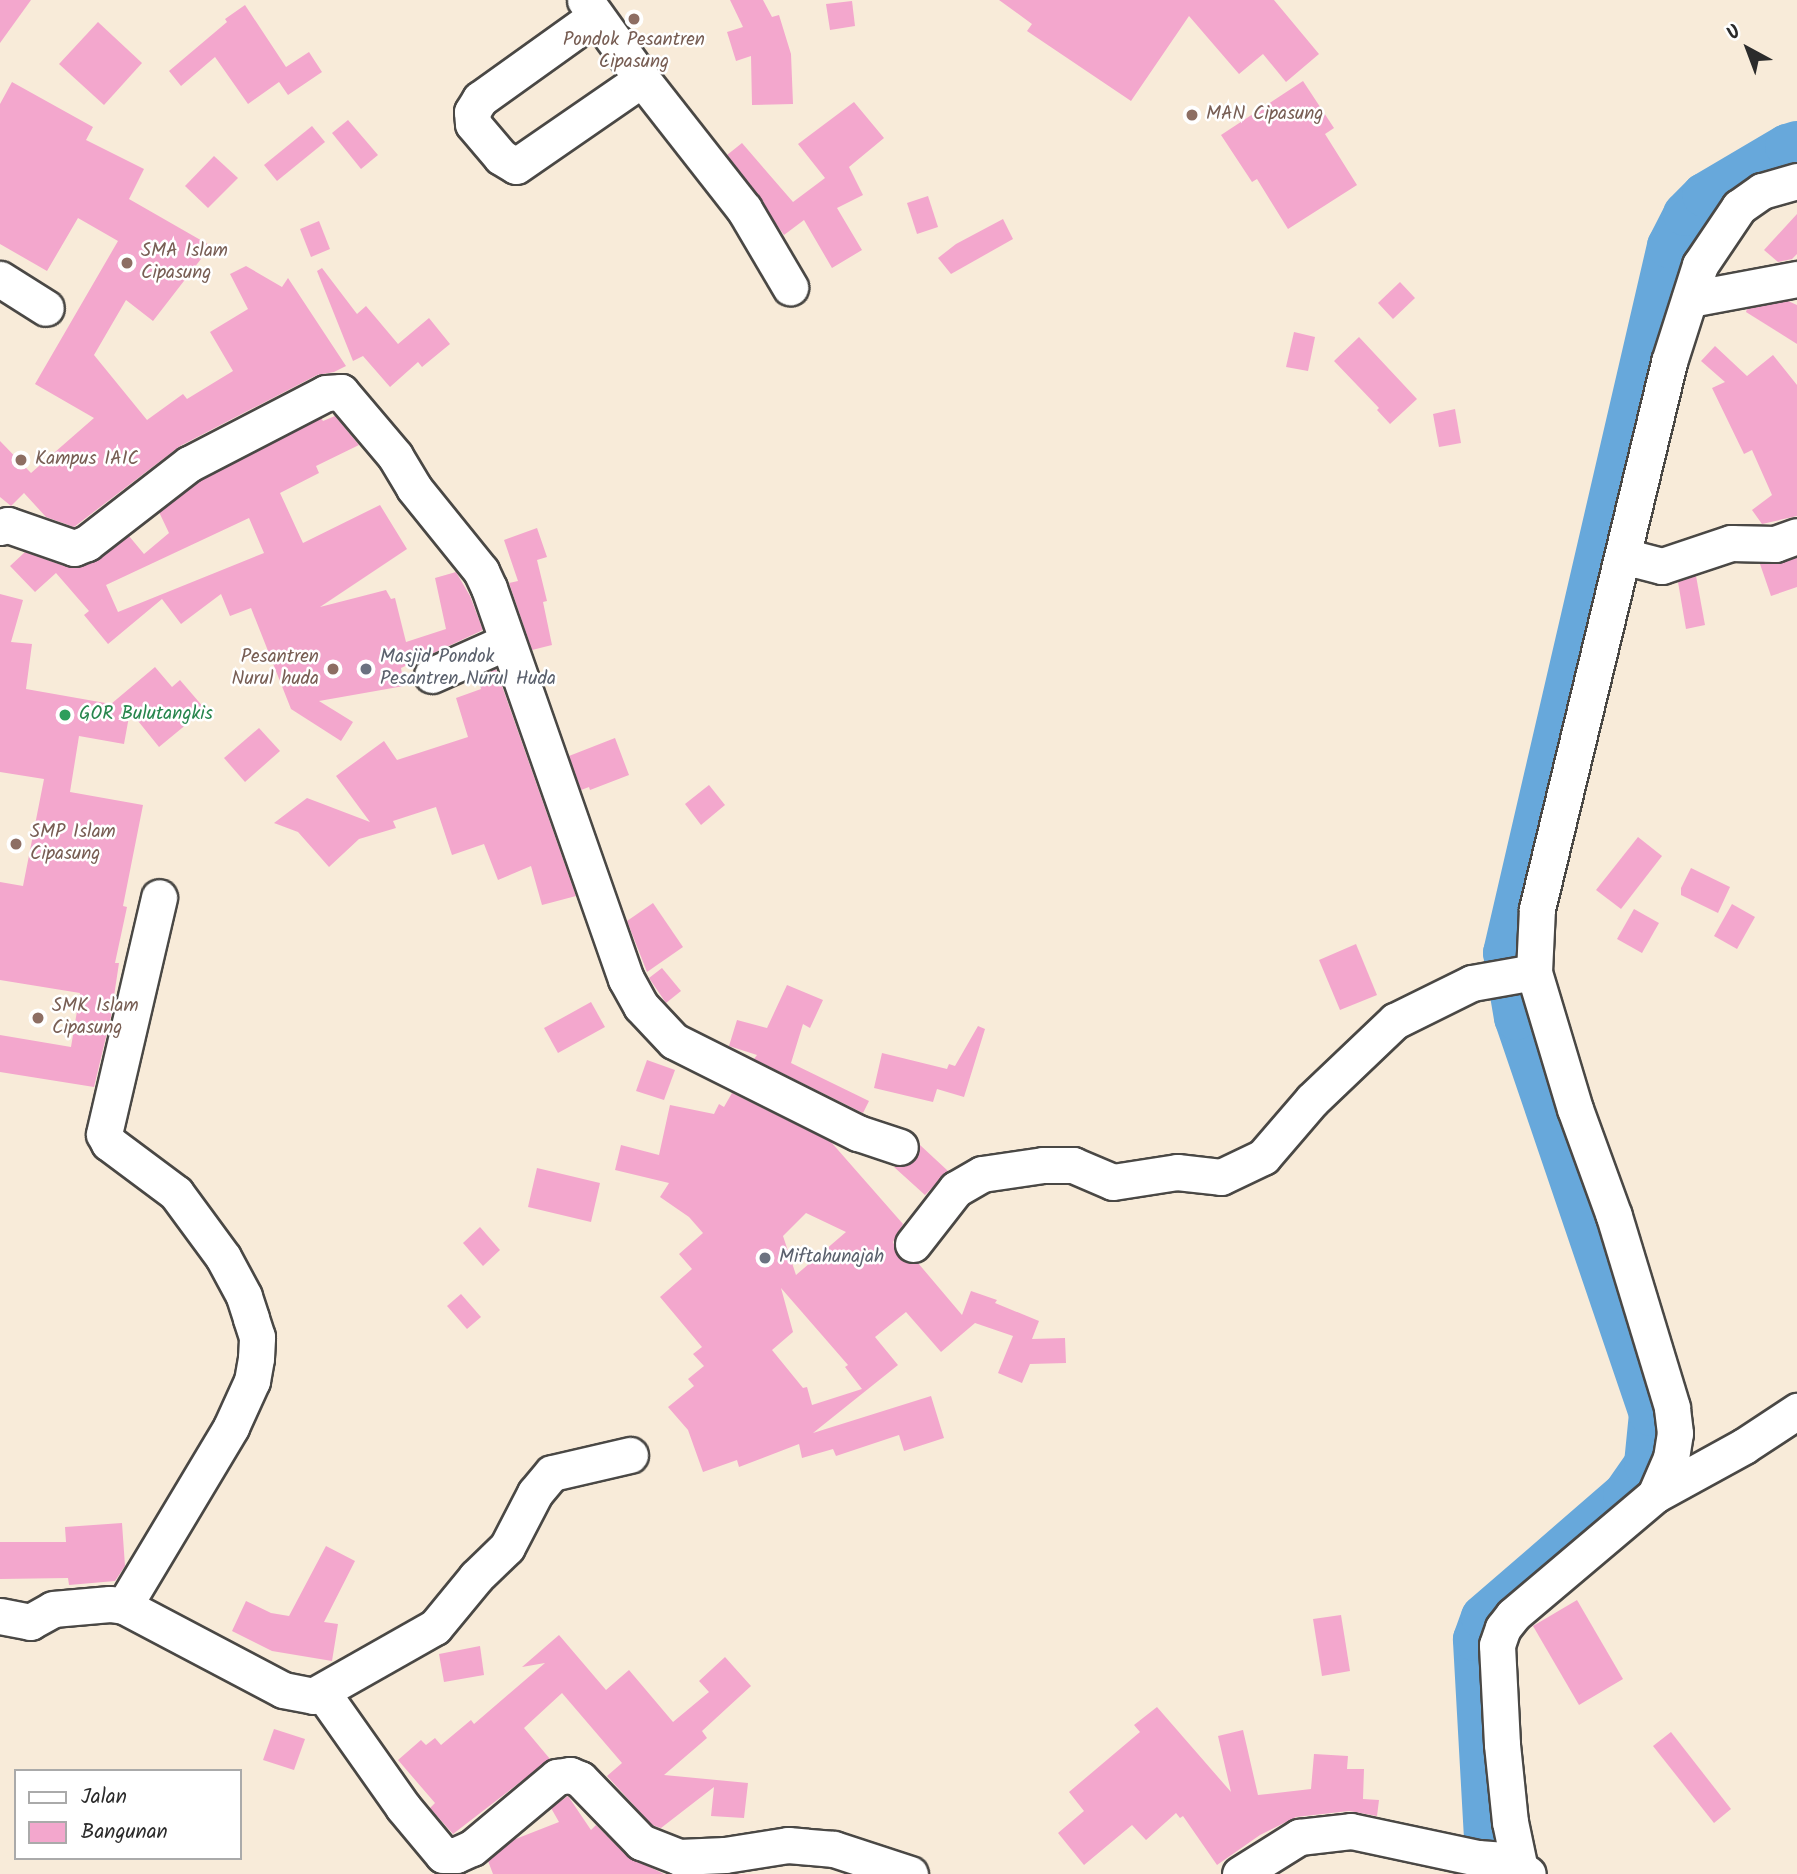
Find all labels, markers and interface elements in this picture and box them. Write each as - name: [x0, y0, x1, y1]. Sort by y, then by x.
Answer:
- marker: Pondok Pesantren Cipasung: [626, 11, 642, 27]
- north arrow: [1713, 14, 1783, 84]
- text: U: [1720, 18, 1748, 48]
- place label: Pondok Pesantren Cipasung: [563, 30, 705, 74]
- place label: MAN Cipasung: [1206, 104, 1323, 126]
- marker: MAN Cipasung: [1184, 107, 1200, 123]
- place label: SMA Islam Cipasung: [141, 241, 228, 285]
- marker: SMA Islam Cipasung: [119, 255, 135, 271]
- place label: Kampus IAIC: [35, 449, 139, 471]
- marker: Kampus IAIC: [13, 452, 29, 468]
- place label: Pesantren Nurul huda: [232, 647, 319, 691]
- place label: Masjid Pondok Pesantren Nurul Huda: [380, 647, 556, 691]
- marker: Pesantren Nurul huda: [325, 661, 341, 677]
- marker: Masjid Pondok Pesantren Nurul Huda: [358, 661, 374, 677]
- place label: GOR Bulutangkis: [79, 704, 213, 726]
- marker: GOR Bulutangkis: [57, 707, 73, 723]
- place label: SMP Islam Cipasung: [30, 822, 116, 866]
- marker: SMP Islam Cipasung: [8, 836, 24, 852]
- place label: SMK Islam Cipasung: [52, 996, 139, 1040]
- marker: SMK Islam Cipasung: [30, 1010, 46, 1026]
- place label: Miftahunajah: [779, 1247, 884, 1269]
- marker: Miftahunajah: [757, 1250, 773, 1266]
- legend: [14, 1769, 242, 1860]
- text: Jalan: [81, 1781, 127, 1814]
- text: Bangunan: [81, 1816, 168, 1849]

